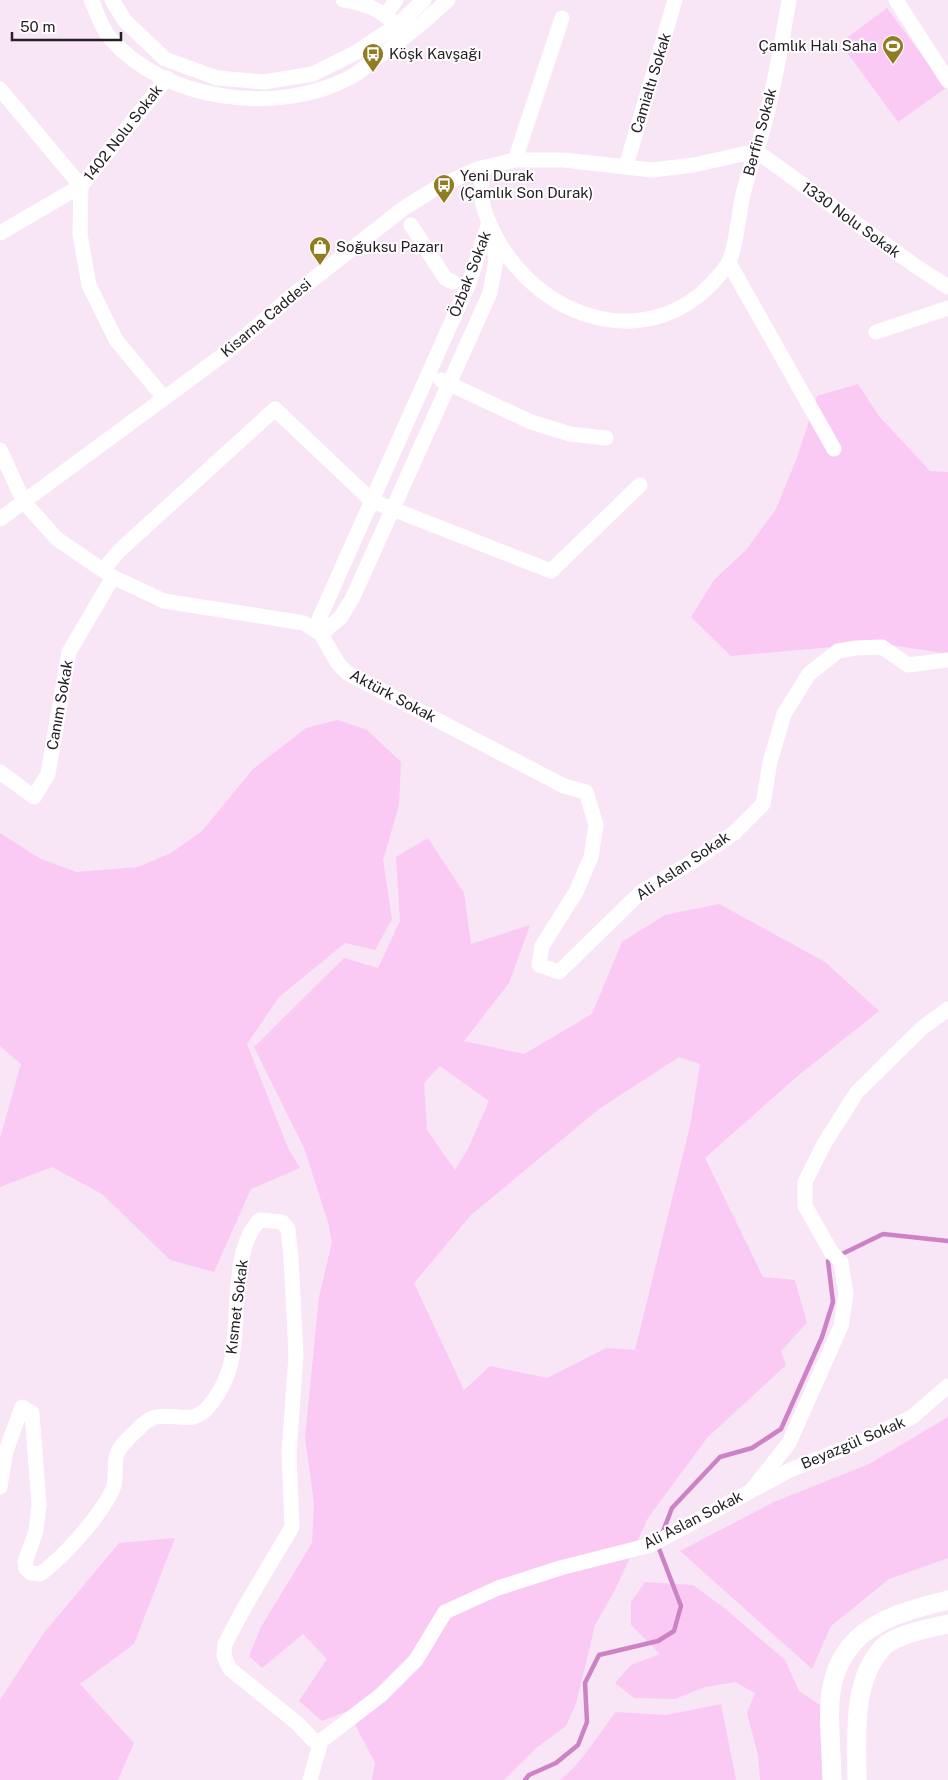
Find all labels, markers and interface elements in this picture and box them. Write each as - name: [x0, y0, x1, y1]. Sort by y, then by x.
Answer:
- scale bar: [12, 10, 121, 42]
- text: 50 m: [20, 18, 55, 35]
- street label: Camialtı Sokak: [627, 31, 674, 135]
- sports icon: Çamlık Halı Saha: [881, 34, 905, 65]
- place label: Çamlık Halı Saha: [759, 37, 877, 54]
- bus stop icon: Köşk Kavşağı: [361, 42, 385, 73]
- place label: Köşk Kavşağı: [389, 45, 481, 62]
- street label: 1402 Nolu Sokak: [80, 81, 165, 184]
- street label: Berfin Sokak: [740, 86, 779, 177]
- place label: Yeni Durak (Çamlık Son Durak): [460, 167, 593, 201]
- bus stop icon: Yeni Durak (Çamlık Son Durak): [432, 173, 456, 204]
- street label: 1330 Nolu Sokak: [799, 178, 904, 261]
- street label: Özbak Sokak: [444, 228, 494, 319]
- shop icon: Soğuksu Pazarı: [308, 235, 332, 266]
- place label: Soğuksu Pazarı: [336, 238, 443, 255]
- street label: Kisarna Caddesi: [217, 275, 314, 360]
- street label: Canım Sokak: [43, 659, 76, 751]
- street label: Aktürk Sokak: [347, 666, 439, 725]
- street label: Ali Aslan Sokak: [633, 828, 733, 903]
- street label: Kısmet Sokak: [222, 1258, 251, 1355]
- street label: Beyazgül Sokak: [798, 1413, 907, 1472]
- street label: Ali Aslan Sokak: [640, 1487, 745, 1552]

